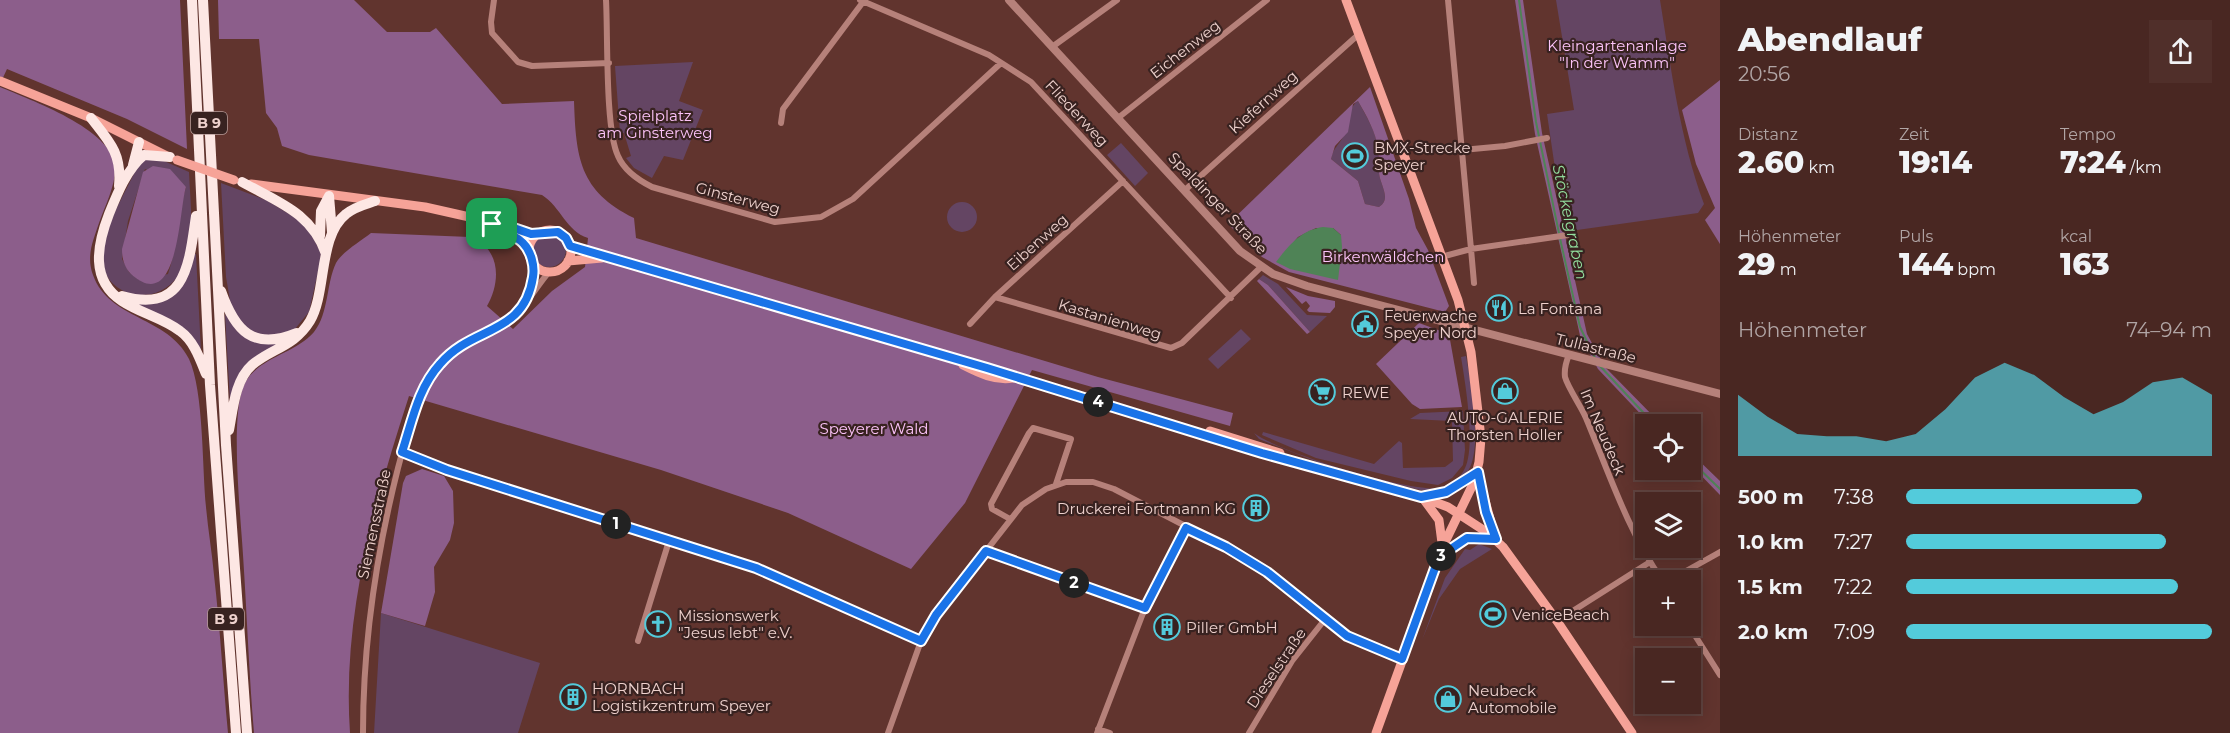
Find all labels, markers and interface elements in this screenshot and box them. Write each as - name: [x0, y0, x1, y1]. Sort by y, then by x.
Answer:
- street label: Eichenweg: [1146, 16, 1224, 82]
- text: Abendlauf: [1738, 19, 1922, 59]
- button: share: [2149, 20, 2212, 83]
- park label: Kleingartenanlage "In der Wamm": [1547, 36, 1687, 72]
- text: 20:56: [1738, 62, 1790, 86]
- street label: Kiefernweg: [1225, 66, 1301, 138]
- street label: Fliederweg: [1041, 76, 1113, 150]
- park label: Spielplatz am Ginsterweg: [597, 106, 713, 142]
- road number: B 9: [191, 112, 227, 134]
- text: Distanz: [1738, 125, 1798, 144]
- text: Zeit: [1899, 125, 1930, 144]
- text: Tempo: [2060, 125, 2116, 144]
- place label: BMX-Strecke Speyer: [1374, 138, 1471, 174]
- sports icon: BMX-Strecke Speyer: [1340, 141, 1370, 171]
- text: 2.60: [1738, 144, 1804, 181]
- text: 19:14: [1899, 144, 1972, 181]
- text: 7:24: [2060, 144, 2126, 181]
- street label: Spaldinger Straße: [1164, 148, 1272, 258]
- text: km: [1804, 158, 1835, 177]
- text: /km: [2126, 158, 2162, 177]
- water label: Stöckelgraben: [1548, 163, 1592, 281]
- street label: Ginsterweg: [694, 178, 782, 218]
- pin: [466, 198, 517, 249]
- icon: arrive: [475, 207, 508, 240]
- street label: Eibenweg: [1003, 210, 1071, 274]
- text: Höhenmeter: [1738, 227, 1841, 246]
- text: Puls: [1899, 227, 1933, 246]
- text: kcal: [2060, 227, 2092, 246]
- text: 29: [1738, 246, 1775, 283]
- text: 144: [1899, 246, 1953, 283]
- text: 163: [2060, 246, 2110, 283]
- park label: Birkenwäldchen: [1322, 247, 1444, 266]
- text: m: [1775, 260, 1797, 279]
- text: bpm: [1953, 260, 1996, 279]
- restaurant icon: La Fontana: [1484, 293, 1514, 323]
- street label: Kastanienweg: [1056, 294, 1164, 344]
- place label: La Fontana: [1518, 299, 1602, 318]
- place label: Feuerwache Speyer Nord: [1384, 306, 1477, 342]
- public building icon: Feuerwache Speyer Nord: [1350, 309, 1380, 339]
- text: Höhenmeter: [1738, 318, 1867, 342]
- text: 74–94 m: [2126, 318, 2212, 342]
- street label: Tullastraße: [1554, 329, 1638, 367]
- shop icon: AUTO-GALERIE Thorsten Holler: [1490, 376, 1520, 406]
- supermarket icon: REWE: [1307, 377, 1337, 407]
- place label: REWE: [1342, 383, 1389, 402]
- street label: Im Neudeck: [1576, 386, 1630, 478]
- pin: 4: [1083, 387, 1113, 417]
- text: 4: [1092, 392, 1104, 411]
- place label: AUTO-GALERIE Thorsten Holler: [1447, 408, 1563, 444]
- map controls: [1635, 414, 1701, 714]
- button: locate: [1635, 414, 1701, 480]
- park label: Speyerer Wald: [819, 419, 929, 438]
- street label: Siemensstraße: [353, 467, 395, 581]
- text: 500 m: [1738, 485, 1804, 509]
- text: 7:38: [1834, 485, 1874, 509]
- button: layers: [1635, 492, 1701, 558]
- building icon: Druckerei Fortmann KG: [1241, 493, 1271, 523]
- place label: Druckerei Fortmann KG: [1057, 499, 1236, 518]
- pin: 1: [601, 509, 631, 539]
- text: 1: [613, 514, 619, 533]
- text: 1.0 km: [1738, 530, 1804, 554]
- text: 7:27: [1834, 530, 1873, 554]
- pin: 3: [1426, 541, 1456, 571]
- text: 3: [1436, 546, 1446, 565]
- pin: 2: [1059, 568, 1089, 598]
- button: +: [1635, 570, 1701, 636]
- text: 2: [1069, 573, 1079, 592]
- text: 1.5 km: [1738, 575, 1803, 599]
- text: 7:22: [1834, 575, 1872, 599]
- sports icon: VeniceBeach: [1478, 599, 1508, 629]
- place label: VeniceBeach: [1512, 605, 1610, 624]
- place label: Missionswerk "Jesus lebt" e.V.: [678, 606, 793, 642]
- road number: B 9: [208, 608, 244, 630]
- church icon: Missionswerk "Jesus lebt" e.V.: [643, 609, 673, 639]
- building icon: Piller GmbH: [1152, 612, 1182, 642]
- place label: Piller GmbH: [1186, 618, 1278, 637]
- text: 2.0 km: [1738, 620, 1808, 644]
- text: 7:09: [1834, 620, 1875, 644]
- street label: Dieselstraße: [1242, 624, 1310, 712]
- button: −: [1635, 648, 1701, 714]
- place label: HORNBACH Logistikzentrum Speyer: [592, 679, 771, 715]
- place label: Neubeck Automobile: [1468, 681, 1557, 717]
- building icon: HORNBACH Logistikzentrum Speyer: [558, 682, 588, 712]
- shop icon: Neubeck Automobile: [1433, 684, 1463, 714]

